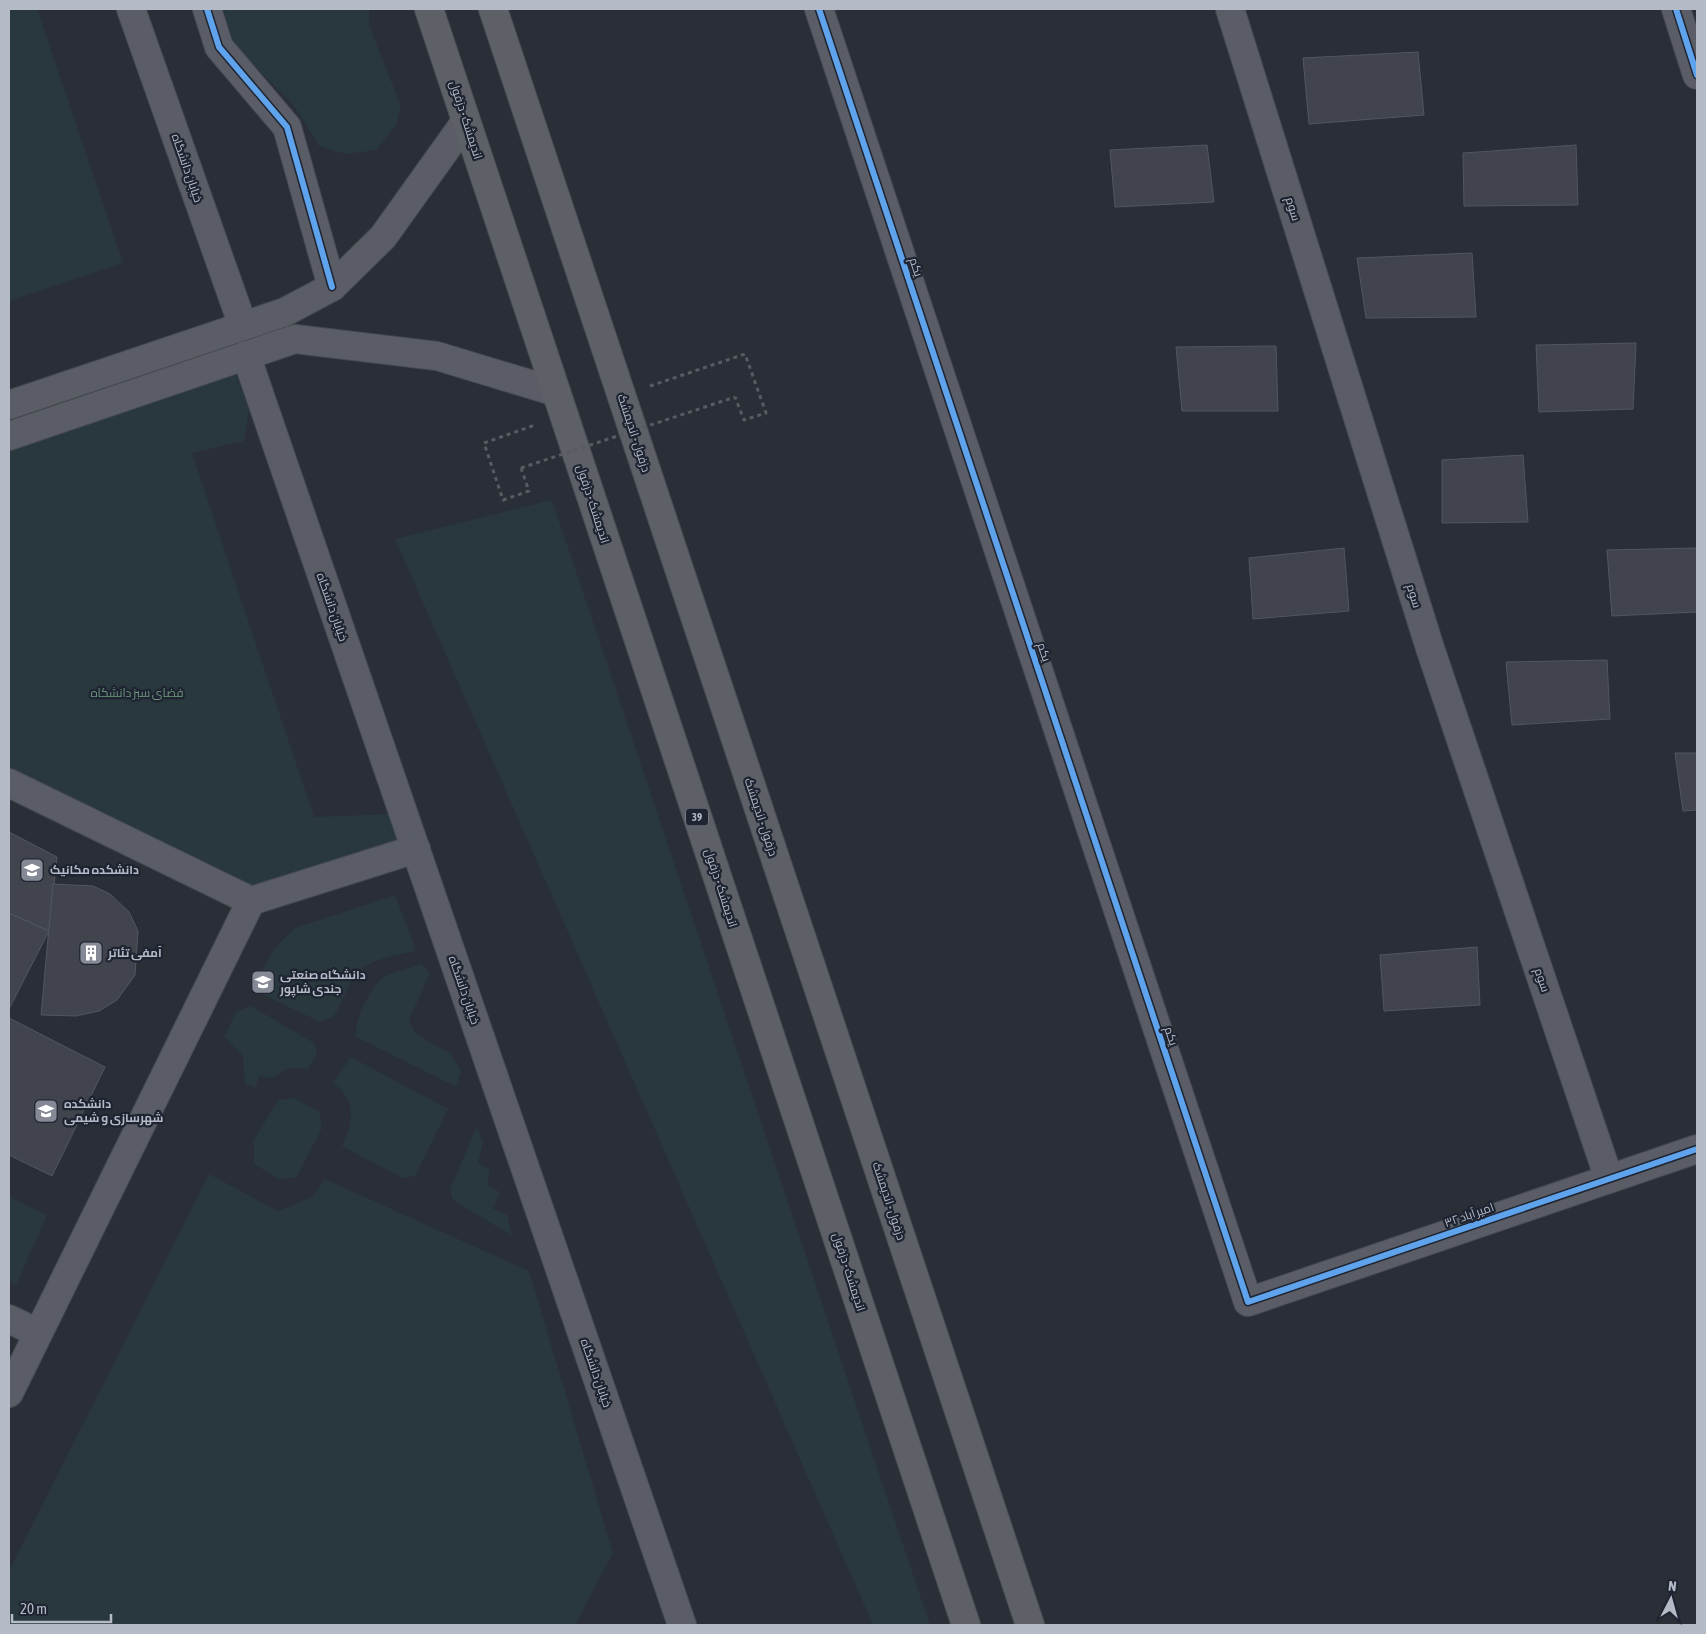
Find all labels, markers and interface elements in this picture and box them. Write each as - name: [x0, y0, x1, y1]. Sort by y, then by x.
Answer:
- street label: اندیمشک - دزفول: [447, 79, 485, 161]
- street label: خیابان دانشگاه: [169, 132, 205, 204]
- street label: سوم: [1282, 195, 1303, 223]
- street label: یکم: [905, 256, 926, 279]
- street label: دزفول - اندیمشک: [615, 392, 653, 474]
- street label: اندیمشک - دزفول: [574, 463, 612, 545]
- street label: خیابان دانشگاه: [314, 571, 350, 643]
- street label: سوم: [1403, 582, 1424, 610]
- street label: یکم: [1033, 641, 1054, 664]
- park label: فضای سبز دانشکاه: [90, 686, 184, 700]
- street label: دزفول - اندیمشک: [742, 776, 780, 858]
- road number: 39: [686, 809, 708, 826]
- street label: اندیمشک - دزفول: [702, 847, 740, 929]
- school or university icon: دانشکده مکانیک: [19, 857, 45, 883]
- place label: دانشکده مکانیک: [50, 863, 139, 877]
- building icon: آمفی تئاتر: [78, 940, 104, 966]
- place label: آمفی تئاتر: [107, 946, 162, 961]
- street label: خیابان دانشگاه: [446, 954, 482, 1026]
- street label: سوم: [1530, 966, 1553, 994]
- place label: دانشگاه صنعتی جندی شاپور: [279, 968, 366, 998]
- school or university icon: دانشگاه صنعتی جندی شاپور: [250, 969, 276, 995]
- street label: یکم: [1160, 1025, 1181, 1048]
- place label: دانشکده شهرسازی و شیمی: [64, 1097, 164, 1126]
- school or university icon: دانشکده شهرسازی و شیمی: [33, 1098, 59, 1124]
- street label: دزفول - اندیمشک: [870, 1160, 908, 1242]
- street label: ۳۲ امیر آباد: [1442, 1200, 1496, 1230]
- street label: اندیمشک - دزفول: [830, 1231, 868, 1313]
- street label: خیابان دانشگاه: [578, 1337, 614, 1409]
- north arrow: [1646, 1574, 1696, 1624]
- text: N: [1667, 1578, 1677, 1594]
- scale bar: [12, 1592, 111, 1624]
- text: 20 m: [20, 1600, 47, 1617]

